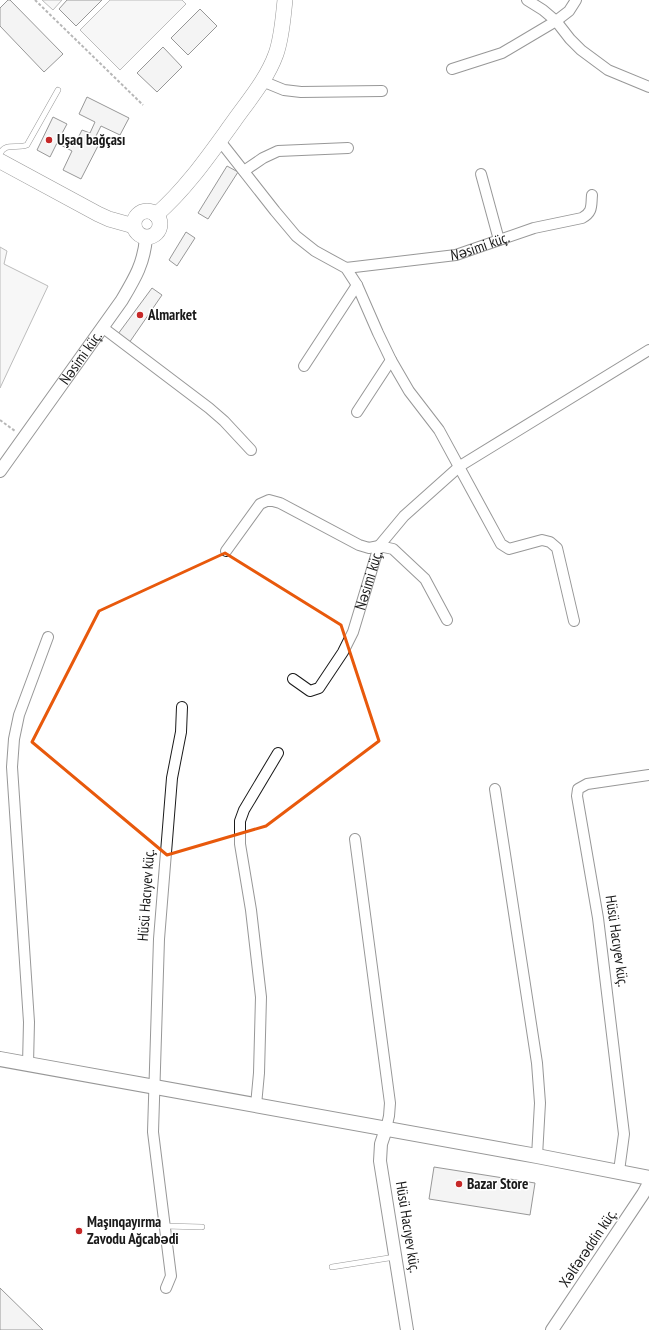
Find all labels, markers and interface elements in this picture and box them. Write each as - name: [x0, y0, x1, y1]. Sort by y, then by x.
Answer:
- place label: Uşaq bağçası: [57, 130, 125, 149]
- marker: Uşaq bağçası: [44, 135, 54, 145]
- street label: Nəsimi küç.: [449, 227, 512, 265]
- place label: Almarket: [147, 305, 197, 324]
- marker: Almarket: [135, 310, 145, 320]
- street label: Nəsimi küç.: [55, 327, 106, 388]
- street label: Nəsimi küç.: [350, 548, 386, 612]
- street label: Hüsü Hacıyev küç.: [133, 848, 158, 942]
- street label: Hüsü Hacıyev küç.: [602, 894, 633, 988]
- place label: Bazar Store: [467, 1174, 528, 1193]
- marker: Bazar Store: [454, 1179, 464, 1189]
- street label: Hüsü Hacıyev küç.: [392, 1180, 425, 1274]
- street label: Xəlfərəddin küç.: [554, 1205, 621, 1290]
- place label: Maşınqayırma Zavodu Ağcabədi: [87, 1212, 179, 1248]
- marker: Maşınqayırma Zavodu Ağcabədi: [74, 1226, 84, 1236]

